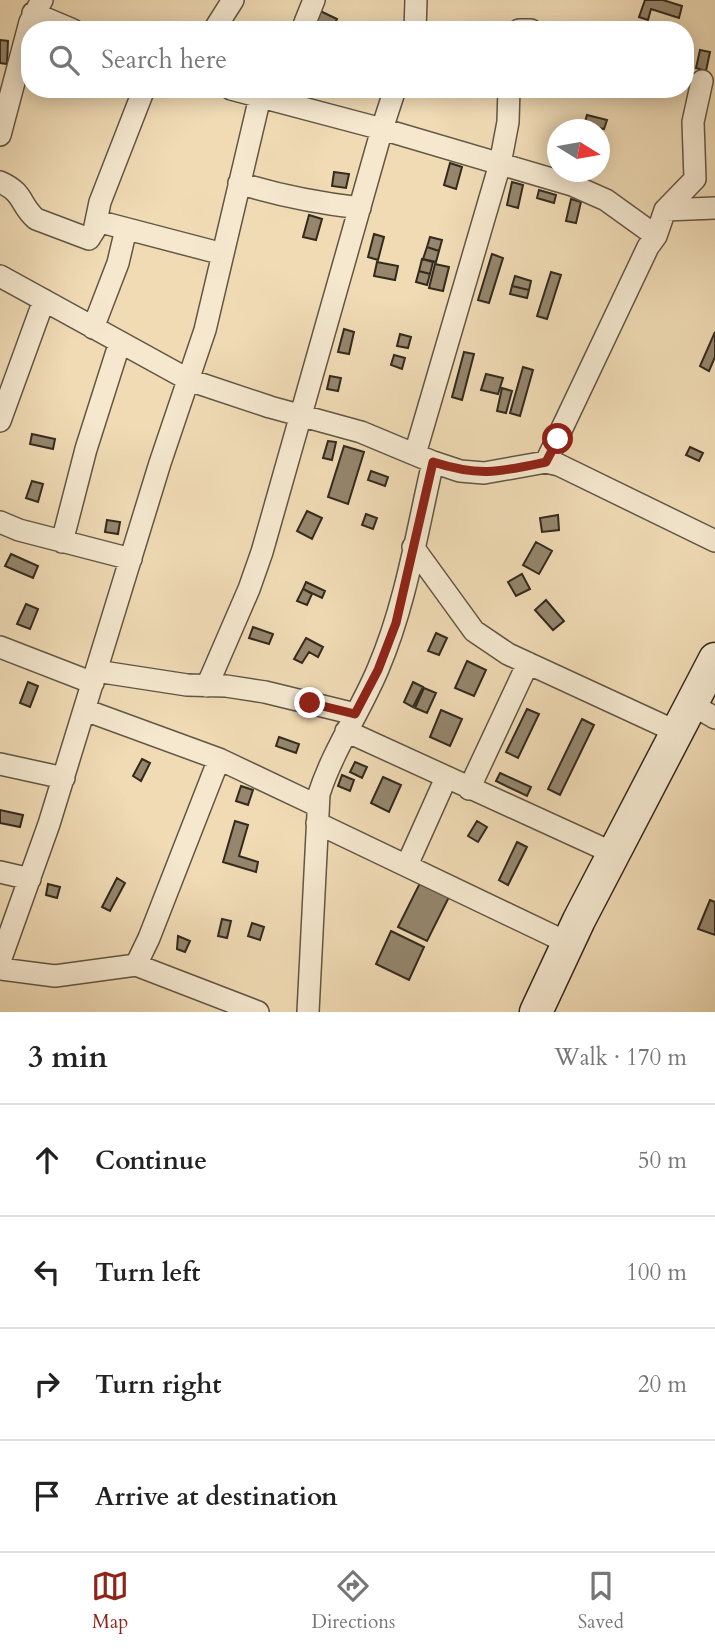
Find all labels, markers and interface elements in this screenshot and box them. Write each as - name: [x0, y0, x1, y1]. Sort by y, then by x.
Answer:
- search box: [21, 21, 694, 98]
- icon: search: [45, 41, 83, 79]
- text: Search here: [101, 42, 227, 77]
- north arrow: [547, 119, 610, 182]
- route start: [542, 423, 573, 454]
- route end: [294, 687, 325, 718]
- text: 3 min: [28, 1037, 108, 1078]
- text: Walk · 170 m: [554, 1042, 687, 1073]
- icon: ahead: [28, 1141, 66, 1179]
- text: Continue: [95, 1143, 207, 1178]
- text: 50 m: [638, 1145, 687, 1176]
- icon: left: [28, 1253, 66, 1291]
- text: Turn left: [95, 1255, 200, 1290]
- text: 100 m: [626, 1257, 687, 1288]
- icon: right: [28, 1365, 66, 1403]
- text: Turn right: [95, 1367, 222, 1402]
- text: 20 m: [638, 1369, 687, 1400]
- icon: arrive: [28, 1477, 66, 1515]
- text: Arrive at destination: [95, 1479, 338, 1514]
- tab: Map: [91, 1567, 129, 1635]
- tab: Directions: [312, 1567, 395, 1635]
- tab: Saved: [578, 1567, 624, 1635]

